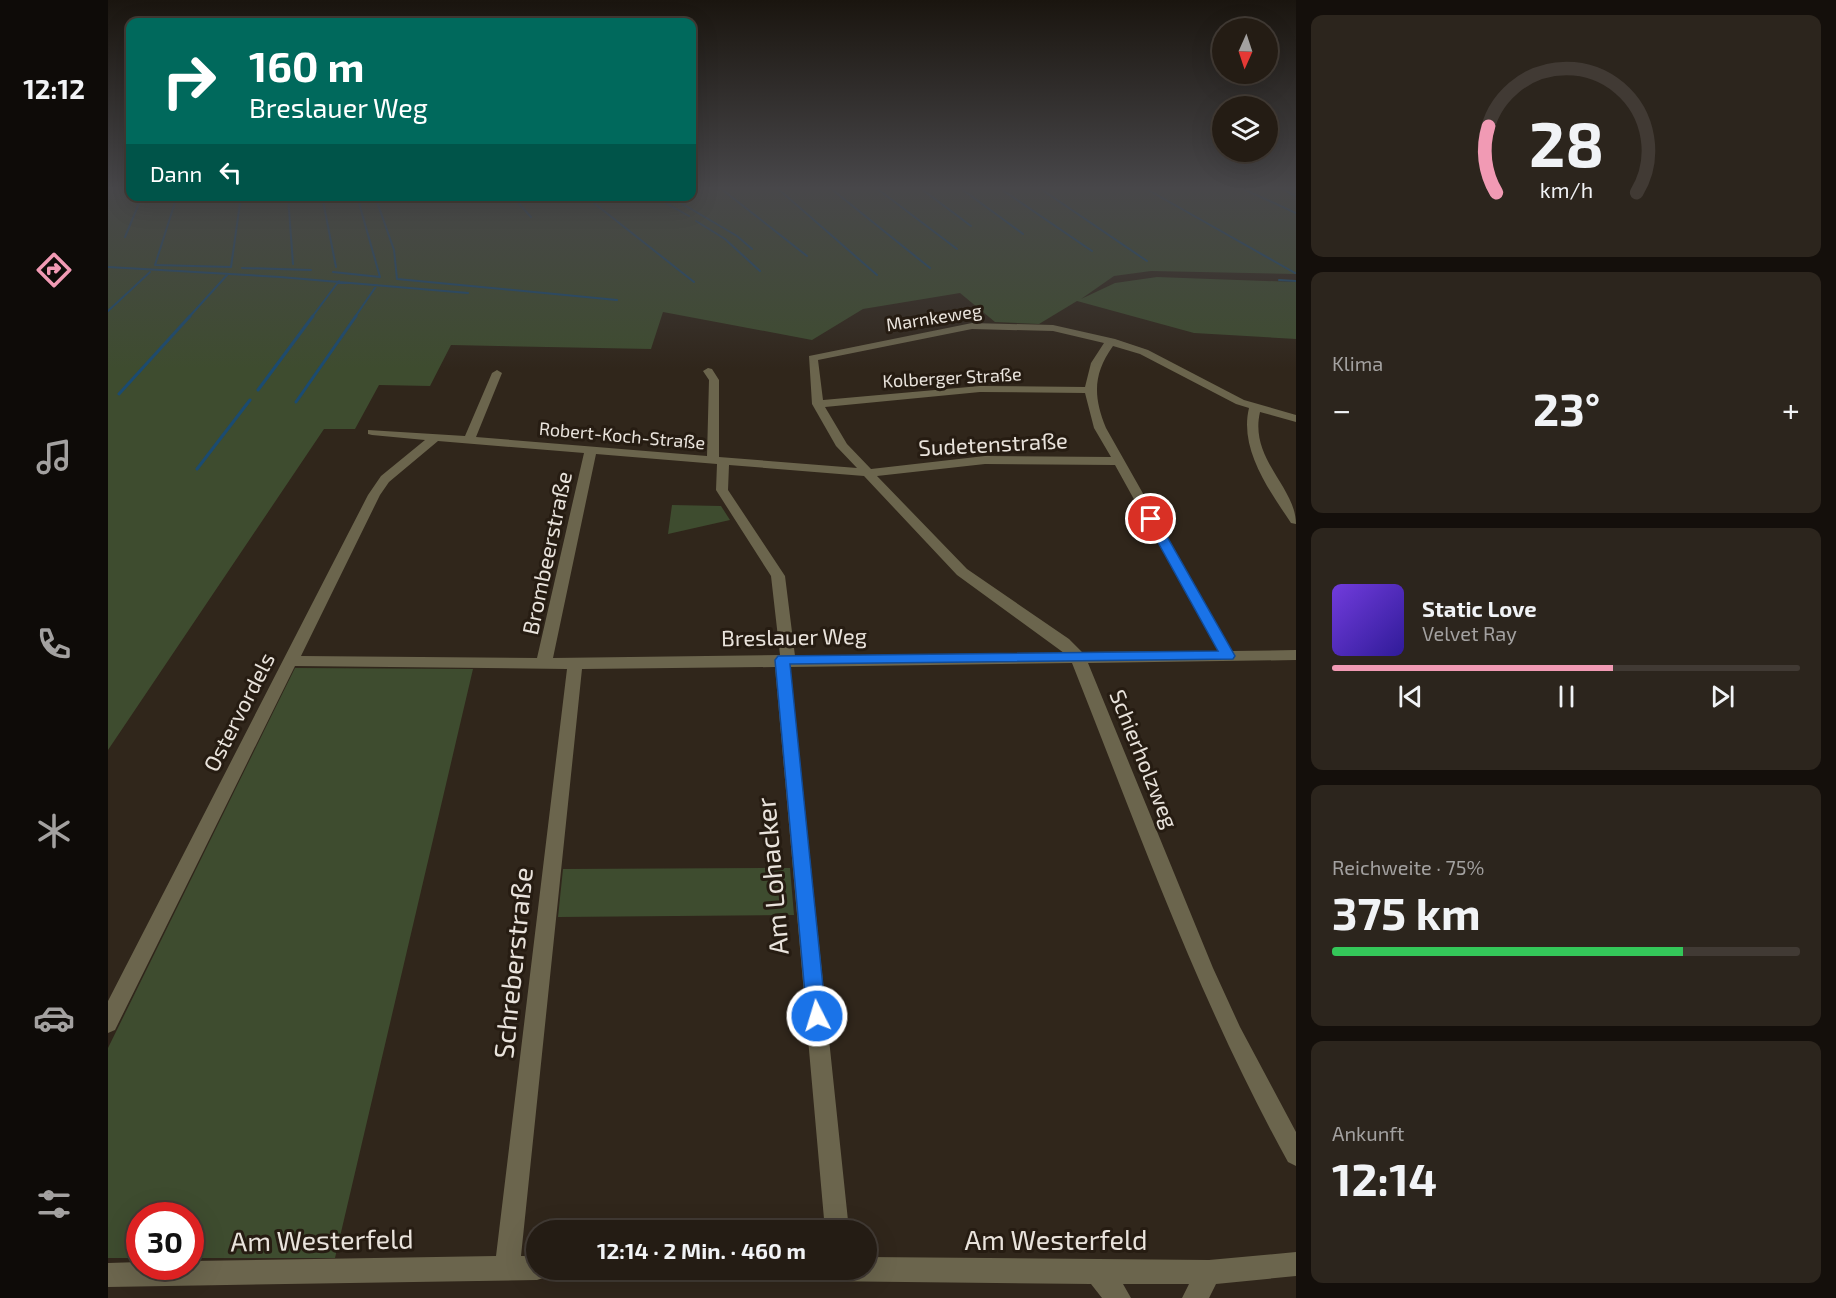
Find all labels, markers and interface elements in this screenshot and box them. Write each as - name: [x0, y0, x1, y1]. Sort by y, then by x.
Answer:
- north arrow: [1212, 18, 1278, 84]
- map controls: [1212, 18, 1278, 162]
- text: 160 m: [249, 40, 365, 90]
- icon: right: [150, 42, 228, 120]
- text: 12:12: [23, 72, 85, 104]
- text: Breslauer Weg: [249, 91, 428, 123]
- button: layers: [1212, 96, 1278, 162]
- text: 28: [1528, 105, 1604, 180]
- icon: left: [214, 156, 247, 189]
- text: Dann: [150, 160, 202, 186]
- text: km/h: [1539, 177, 1593, 202]
- icon: directions: [33, 249, 75, 291]
- street label: Marnkeweg: [885, 299, 983, 335]
- text: Klima: [1332, 351, 1383, 375]
- street label: Kolberger Straße: [882, 362, 1022, 392]
- text: 23°: [1533, 381, 1600, 435]
- text: −: [1332, 389, 1351, 429]
- text: +: [1782, 389, 1800, 429]
- street label: Robert-Koch-Straße: [538, 417, 706, 453]
- street label: Sudetenstraße: [918, 426, 1068, 460]
- icon: music: [33, 436, 75, 478]
- street label: Brombeerstraße: [516, 469, 576, 637]
- pin: [1125, 493, 1176, 544]
- icon: arrive: [1134, 502, 1167, 535]
- text: Static Love: [1422, 595, 1537, 621]
- text: Velvet Ray: [1422, 621, 1517, 645]
- street label: Breslauer Weg: [721, 622, 867, 650]
- icon: phone: [33, 623, 75, 665]
- street label: Ostervordels: [197, 648, 279, 775]
- icon: previous: [1394, 680, 1427, 713]
- icon: pause: [1550, 680, 1583, 713]
- icon: next: [1706, 680, 1739, 713]
- street label: Schierholzweg: [1105, 686, 1185, 832]
- street label: Am Lohacker: [748, 796, 794, 956]
- icon: climate: [33, 810, 75, 852]
- text: Reichweite · 75%: [1332, 855, 1484, 879]
- street label: Schreberstraße: [486, 866, 538, 1060]
- text: 375 km: [1332, 885, 1481, 939]
- position arrow: [785, 984, 849, 1048]
- icon: car: [33, 997, 75, 1039]
- text: Ankunft: [1332, 1121, 1404, 1145]
- text: 12:14: [1332, 1151, 1437, 1205]
- icon: filters: [33, 1183, 75, 1225]
- speed limit sign: 30: [126, 1202, 204, 1280]
- street label: Am Westerfeld: [230, 1221, 414, 1257]
- street label: Am Westerfeld: [964, 1223, 1148, 1255]
- text: 12:14 · 2 Min. · 460 m: [597, 1237, 806, 1263]

